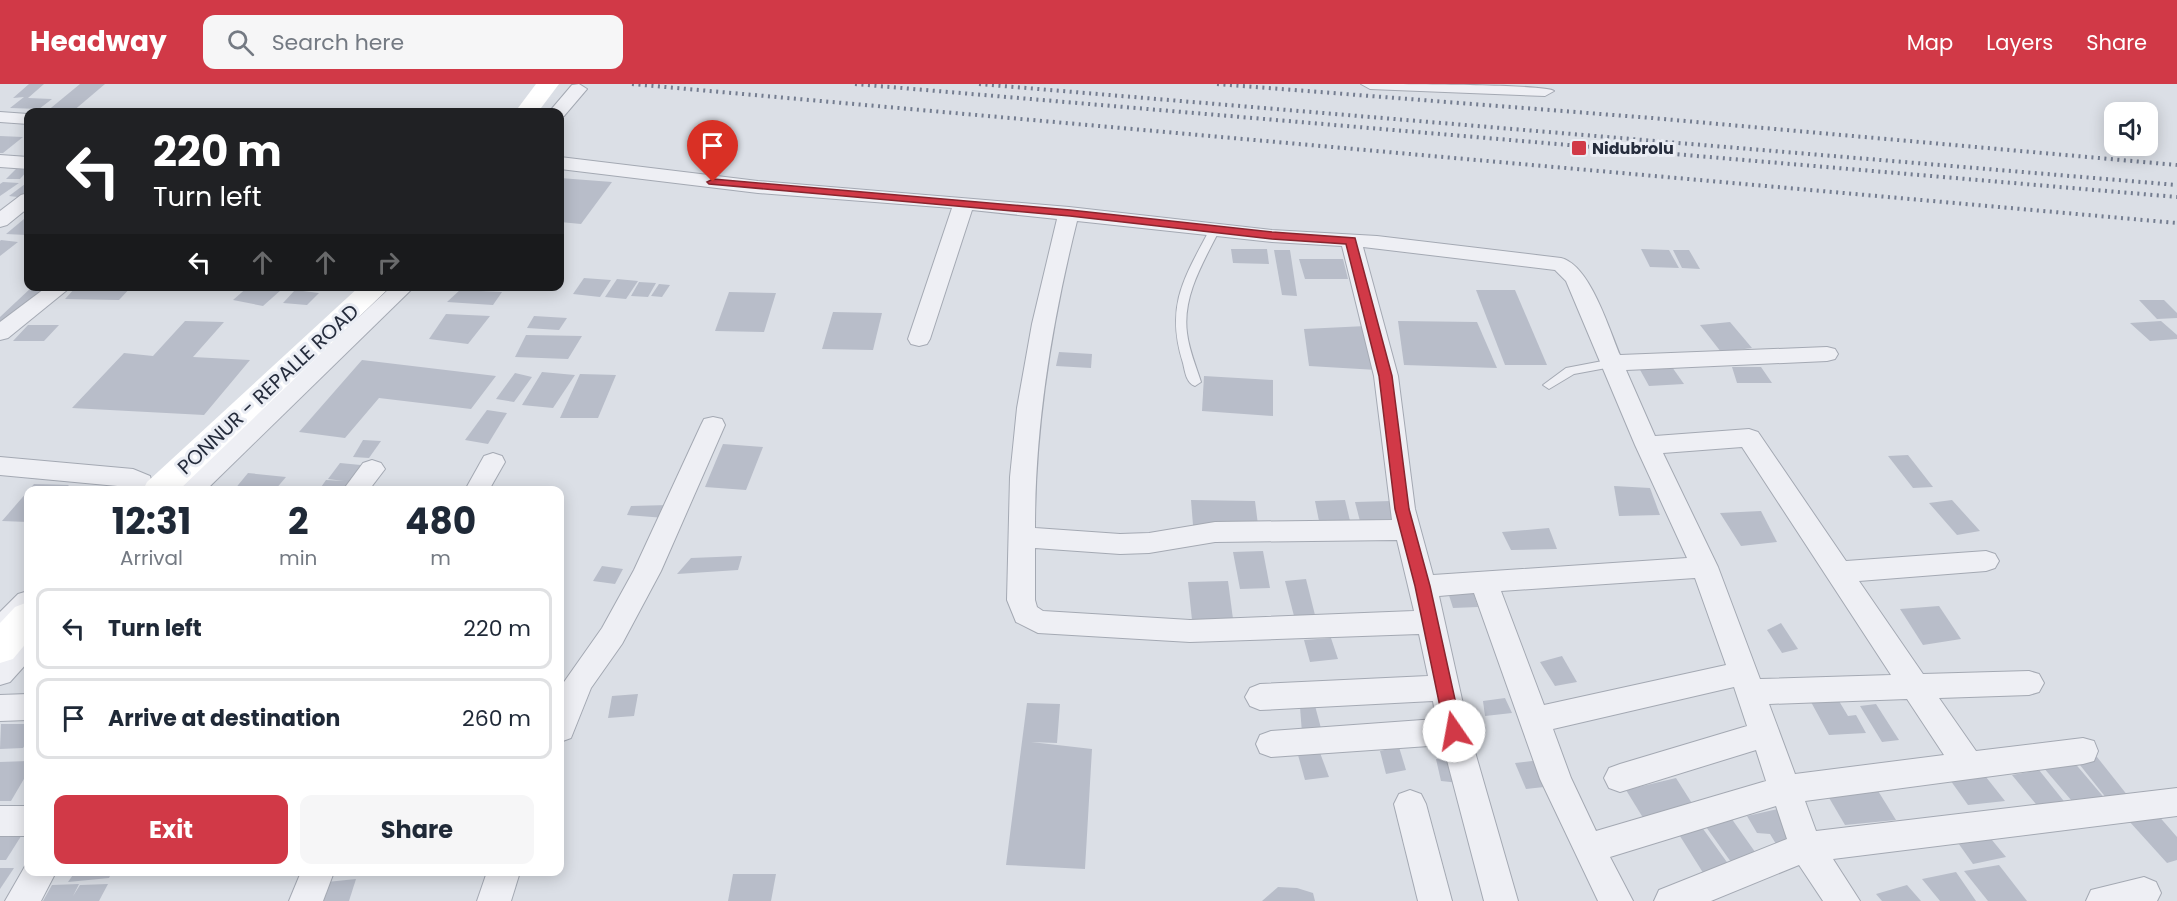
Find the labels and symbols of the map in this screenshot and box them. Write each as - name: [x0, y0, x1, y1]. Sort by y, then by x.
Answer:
- pin: [687, 120, 738, 182]
- place label: Nidubrolu: [1592, 137, 1674, 160]
- marker: Nidubrolu: [1570, 139, 1588, 157]
- street label: PONNUR - REPALLE ROAD: [171, 297, 365, 481]
- position arrow: [1422, 699, 1486, 763]

